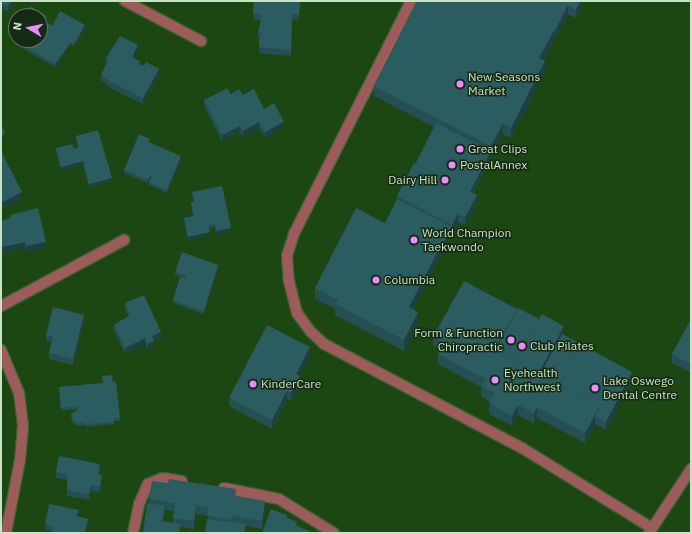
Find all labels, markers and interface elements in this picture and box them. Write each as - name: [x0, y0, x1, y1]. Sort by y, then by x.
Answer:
- north arrow: [8, 8, 48, 48]
- text: N: [10, 21, 25, 31]
- place label: New Seasons Market: [468, 70, 540, 98]
- marker: New Seasons Market: [455, 79, 465, 89]
- place label: Great Clips: [468, 142, 527, 156]
- marker: Great Clips: [455, 144, 465, 154]
- place label: PostalAnnex: [460, 158, 527, 172]
- marker: PostalAnnex: [447, 160, 457, 170]
- place label: Dairy Hill: [388, 173, 437, 187]
- marker: Dairy Hill: [440, 175, 450, 185]
- place label: World Champion Taekwondo: [422, 226, 511, 254]
- marker: World Champion Taekwondo: [409, 235, 419, 245]
- place label: Columbia: [384, 273, 435, 287]
- marker: Columbia: [371, 275, 381, 285]
- place label: Form & Function Chiropractic: [414, 326, 503, 354]
- marker: Form & Function Chiropractic: [506, 335, 516, 345]
- place label: Club Pilates: [530, 339, 594, 353]
- marker: Club Pilates: [517, 341, 527, 351]
- place label: Eyehealth Northwest: [504, 366, 560, 394]
- marker: Eyehealth Northwest: [489, 374, 501, 386]
- place label: Lake Oswego Dental Centre: [603, 374, 677, 402]
- place label: KinderCare: [261, 377, 321, 391]
- marker: KinderCare: [248, 379, 258, 389]
- marker: Lake Oswego Dental Centre: [590, 383, 600, 393]

